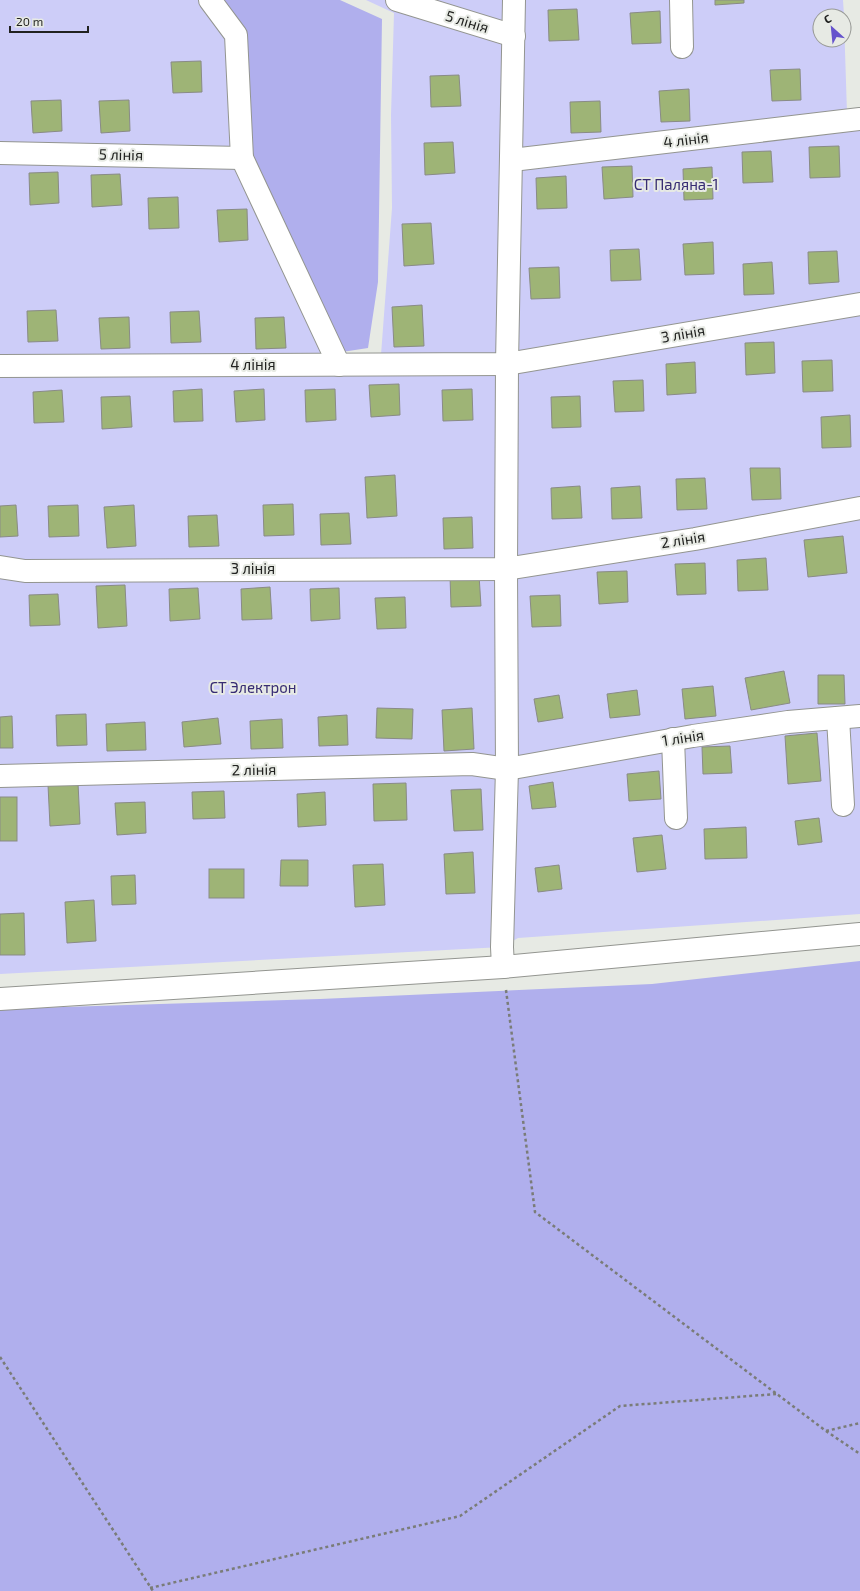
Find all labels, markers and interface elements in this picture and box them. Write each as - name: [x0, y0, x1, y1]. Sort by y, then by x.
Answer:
- street label: 5 лінія: [444, 6, 491, 36]
- scale bar: [10, 8, 88, 34]
- north arrow: [812, 8, 852, 48]
- text: С: [821, 11, 834, 26]
- text: 20 m: [16, 14, 43, 28]
- street label: 4 лінія: [662, 127, 710, 151]
- street label: 5 лінія: [99, 145, 143, 163]
- park label: СТ Паляна-1: [634, 175, 718, 193]
- street label: 3 лінія: [659, 320, 706, 346]
- street label: 4 лінія: [230, 355, 276, 373]
- street label: 2 лінія: [659, 527, 706, 551]
- street label: 3 лінія: [231, 559, 275, 577]
- park label: СТ Электрон: [209, 678, 297, 696]
- street label: 1 лінія: [661, 725, 705, 749]
- street label: 2 лінія: [232, 760, 276, 778]

